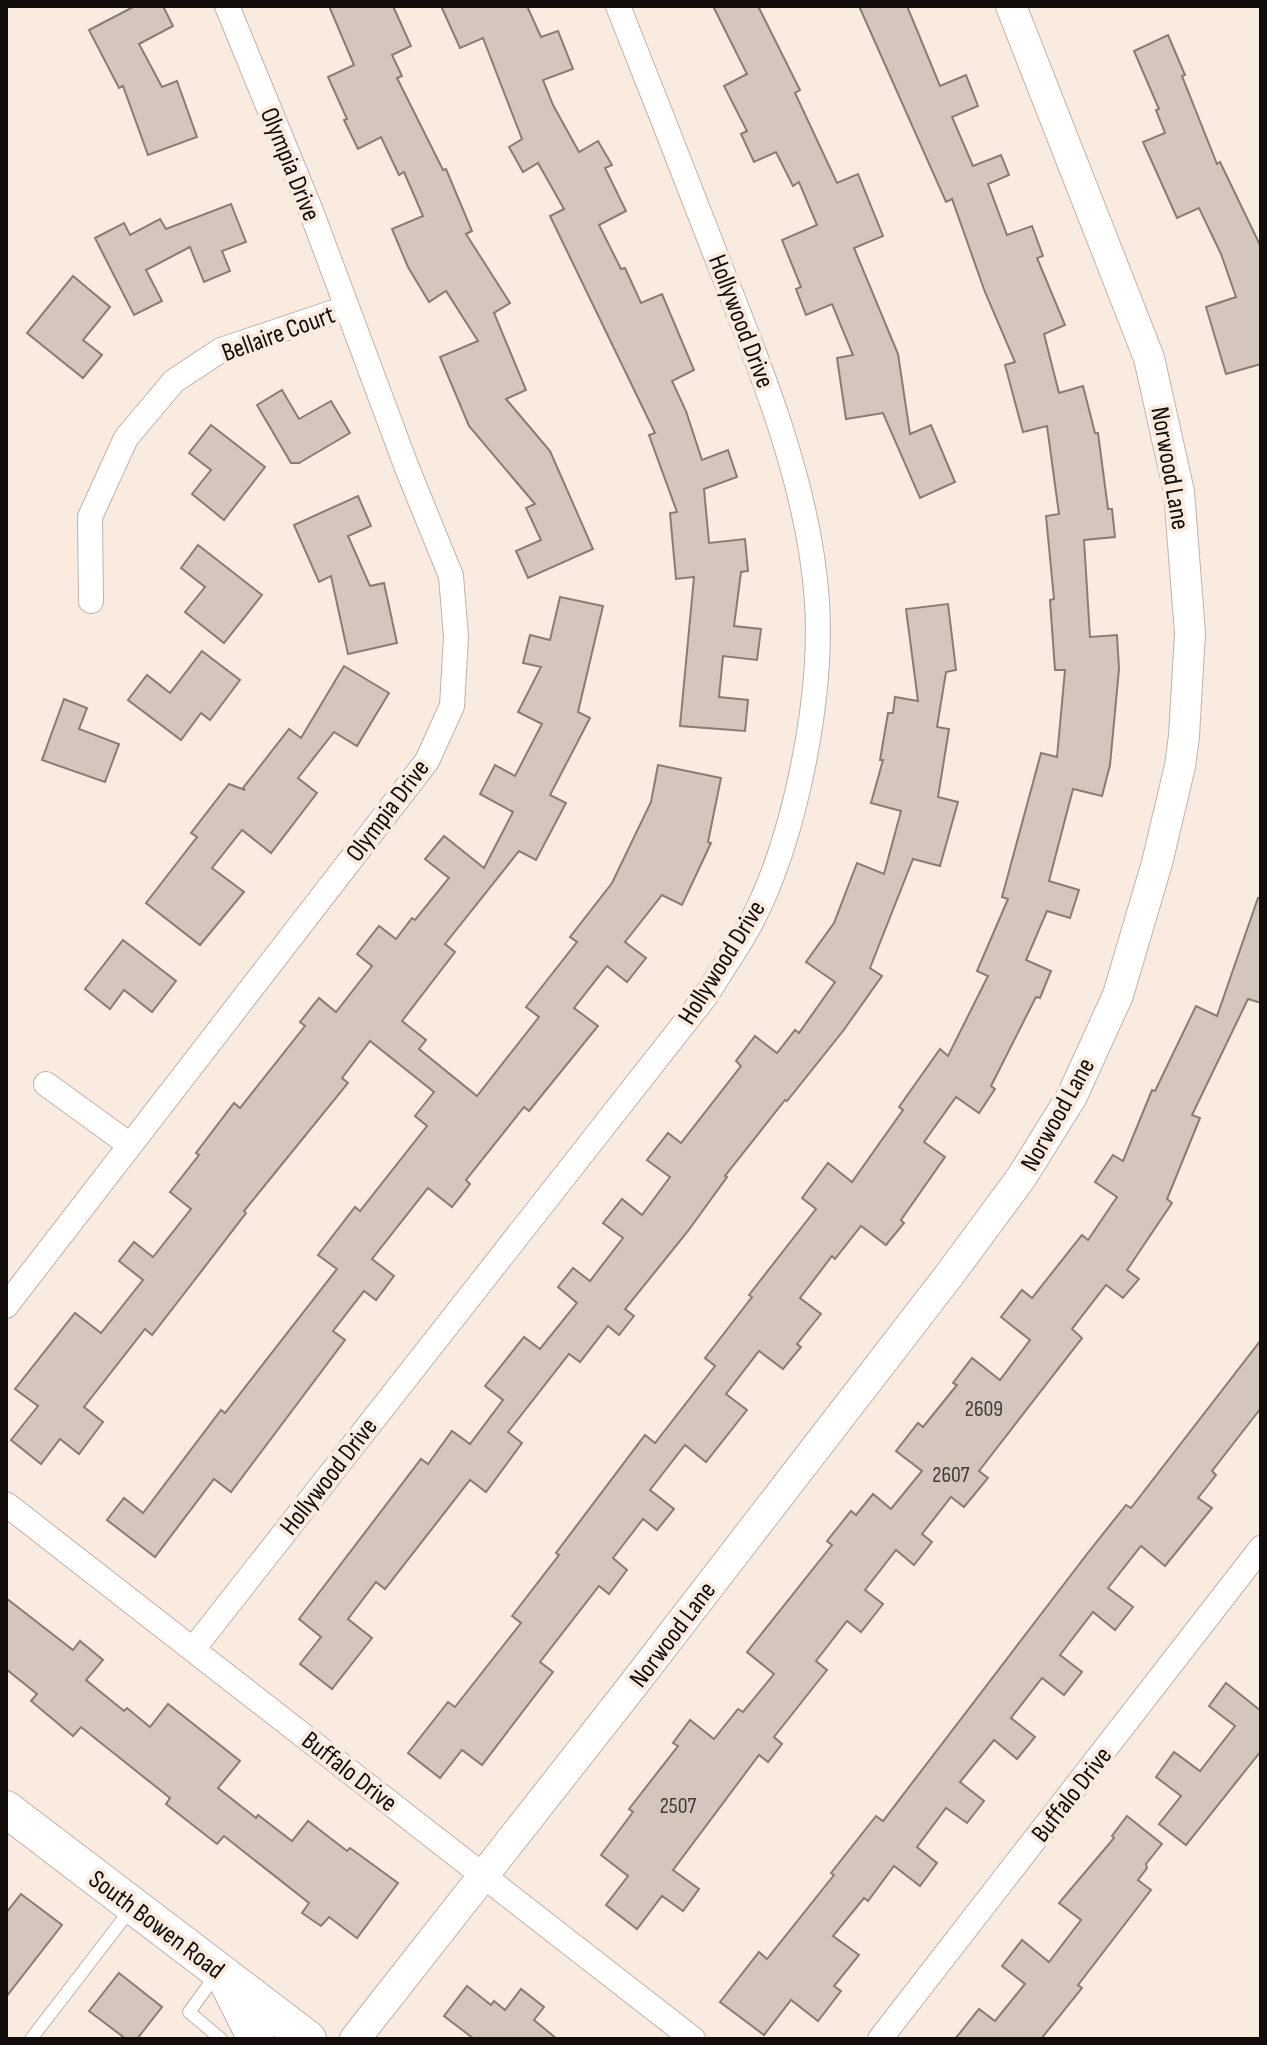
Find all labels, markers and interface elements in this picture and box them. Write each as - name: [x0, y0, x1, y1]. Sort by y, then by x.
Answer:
- street label: Olympia Drive: [253, 103, 326, 226]
- street label: Hollywood Drive: [701, 251, 780, 393]
- street label: Bellaire Court: [218, 300, 339, 369]
- street label: Norwood Lane: [1143, 404, 1196, 532]
- street label: Olympia Drive: [340, 754, 437, 868]
- street label: Hollywood Drive: [672, 895, 773, 1030]
- street label: Norwood Lane: [1015, 1053, 1102, 1177]
- house number: 2609: [965, 1396, 1003, 1423]
- street label: Hollywood Drive: [274, 1412, 385, 1542]
- house number: 2607: [932, 1462, 970, 1489]
- street label: Norwood Lane: [623, 1576, 723, 1694]
- street label: Buffalo Drive: [295, 1725, 403, 1819]
- street label: Buffalo Drive: [1025, 1741, 1119, 1849]
- house number: 2507: [660, 1793, 696, 1820]
- street label: South Bowen Road: [82, 1864, 230, 1986]

